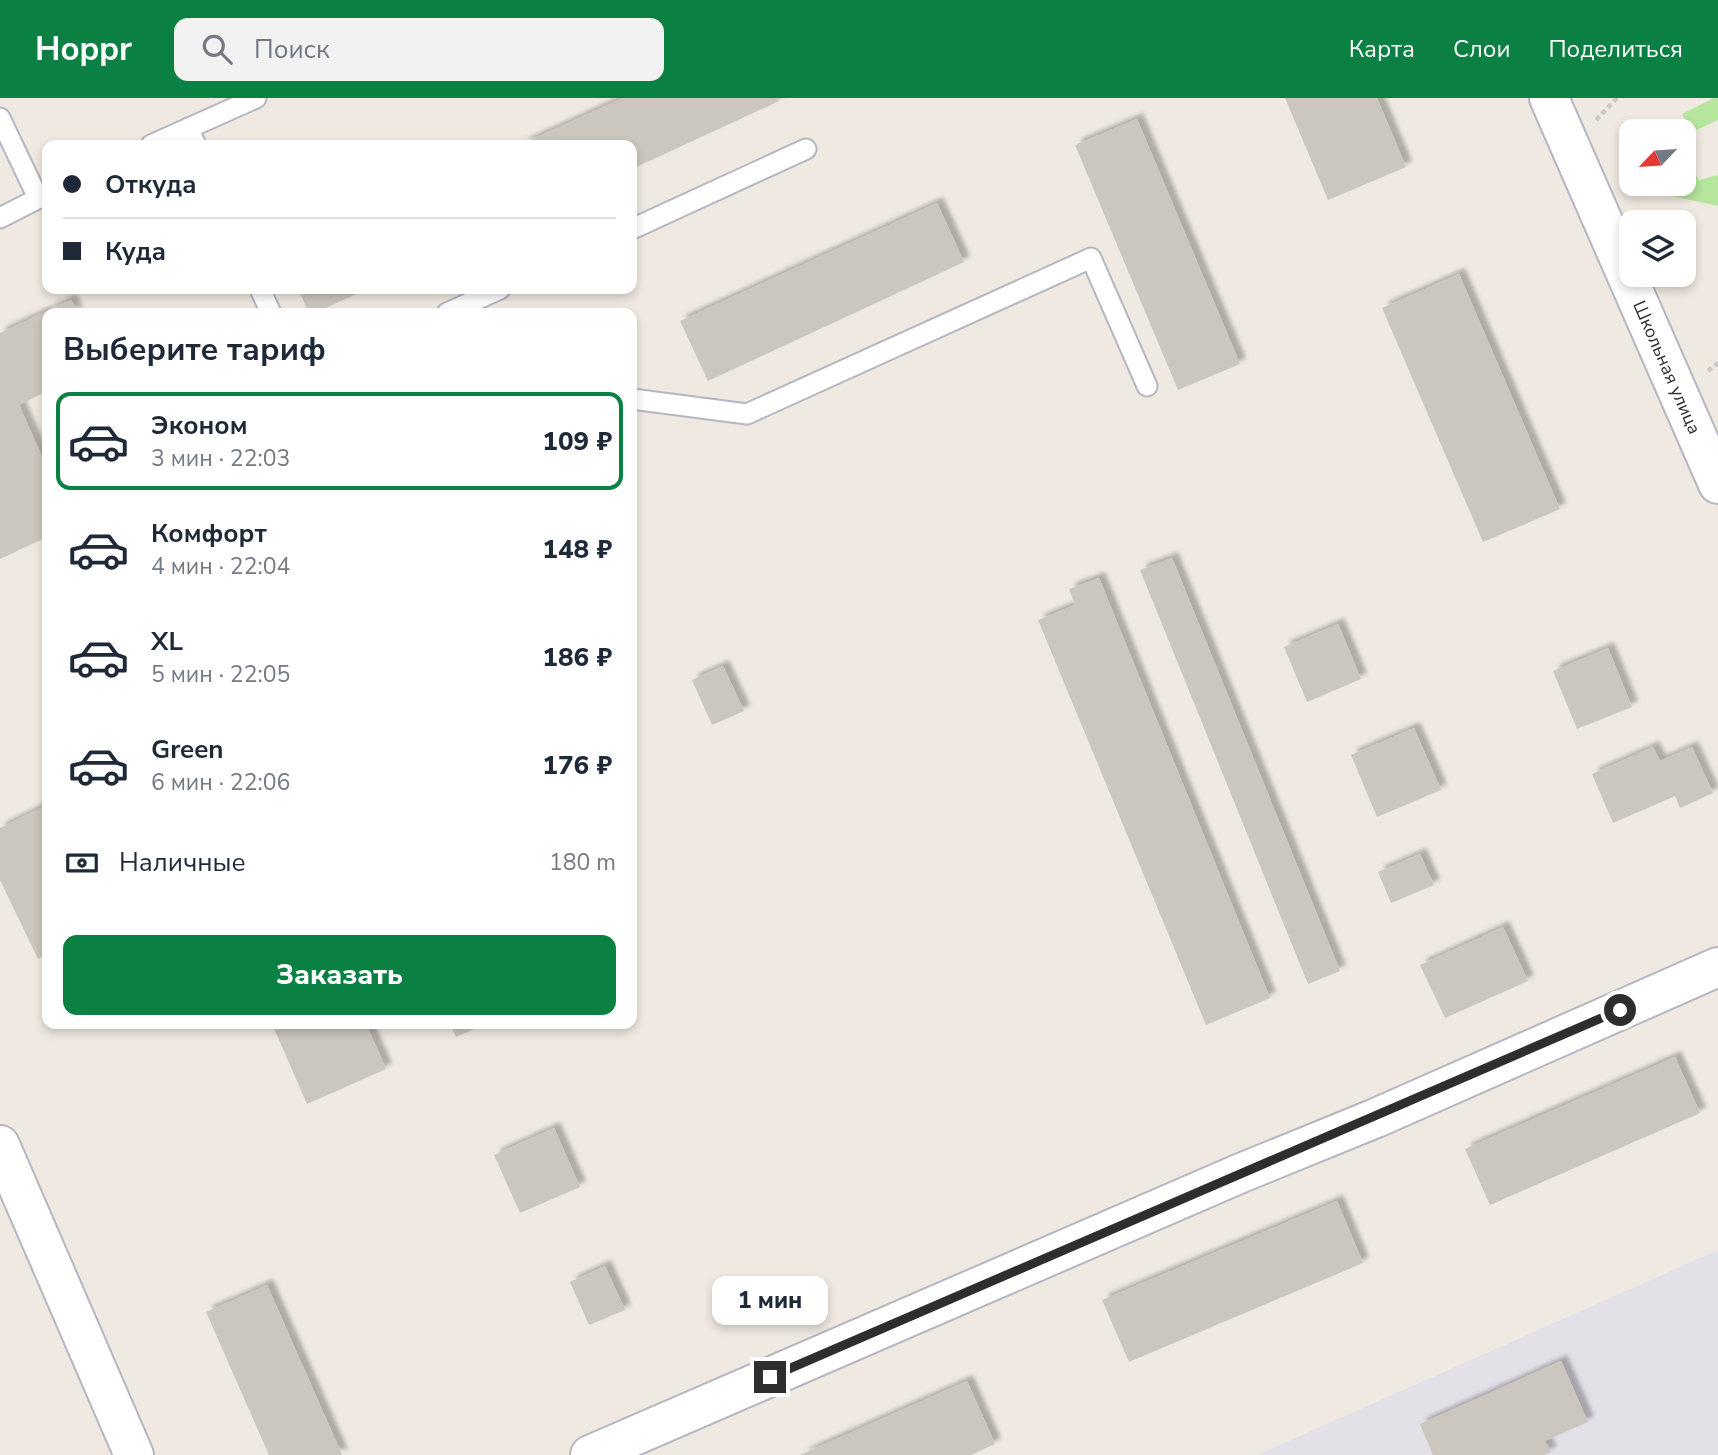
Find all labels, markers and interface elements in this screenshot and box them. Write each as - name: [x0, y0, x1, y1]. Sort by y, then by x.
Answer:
- search box: [174, 18, 664, 81]
- text: Hoppr: [35, 27, 132, 72]
- icon: search: [198, 30, 236, 68]
- text: Поиск: [254, 32, 330, 67]
- text: Карта: [1349, 33, 1415, 65]
- text: Слои: [1453, 33, 1510, 65]
- text: Поделиться: [1548, 33, 1683, 65]
- north arrow: [1619, 119, 1696, 196]
- map controls: [1619, 119, 1696, 287]
- text: Откуда: [105, 167, 197, 202]
- button: layers: [1619, 210, 1696, 287]
- text: Куда: [105, 234, 166, 269]
- street label: Школьная улица: [1627, 297, 1707, 438]
- text: Выберите тариф: [63, 328, 326, 371]
- text: Эконом: [151, 408, 248, 443]
- icon: car: [67, 410, 130, 473]
- text: 109 ₽: [542, 424, 612, 459]
- text: 3 мин · 22:03: [151, 443, 290, 474]
- text: Комфорт: [151, 516, 267, 551]
- icon: car: [67, 518, 130, 581]
- text: 148 ₽: [542, 532, 612, 567]
- text: 4 мин · 22:04: [151, 551, 290, 582]
- text: XL: [151, 624, 183, 659]
- icon: car: [67, 626, 130, 689]
- text: 186 ₽: [542, 640, 612, 675]
- text: 5 мин · 22:05: [151, 659, 290, 690]
- text: Green: [151, 732, 224, 767]
- icon: car: [67, 734, 130, 797]
- text: 176 ₽: [542, 748, 612, 783]
- text: 6 мин · 22:06: [151, 767, 290, 798]
- icon: cash: [63, 844, 101, 882]
- text: Наличные: [119, 845, 246, 880]
- text: 180 m: [549, 847, 616, 878]
- button: Заказать: [63, 935, 616, 1015]
- route start: [1604, 994, 1636, 1026]
- callout: 1 мин: [712, 1276, 828, 1324]
- text: 1 мин: [738, 1285, 802, 1316]
- route end: [754, 1361, 786, 1393]

